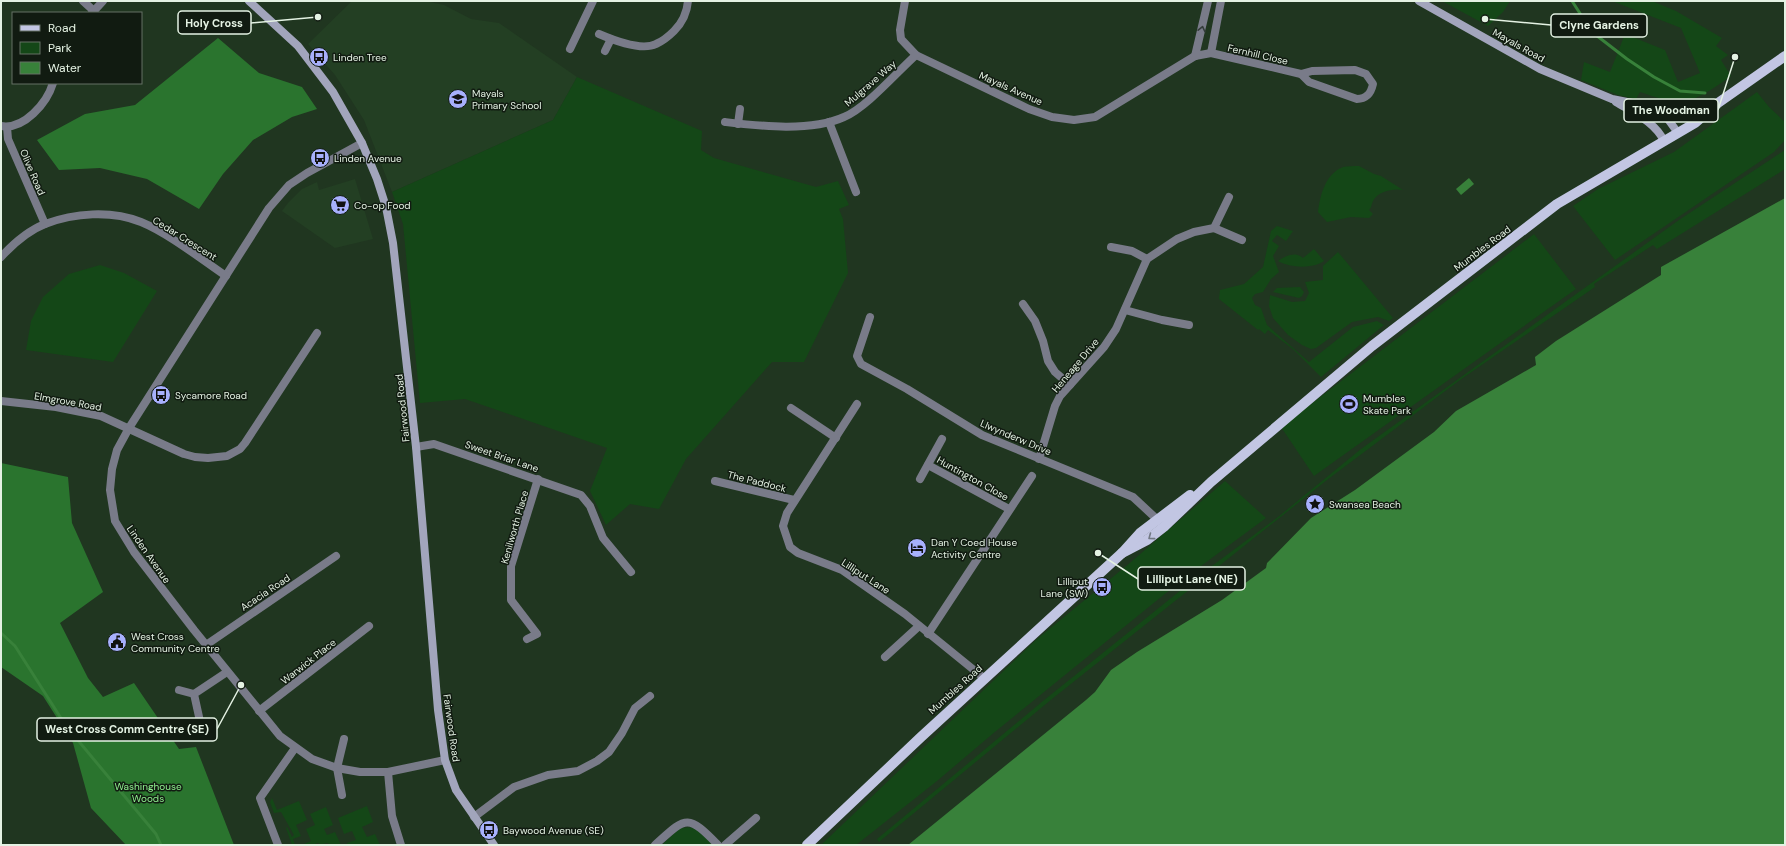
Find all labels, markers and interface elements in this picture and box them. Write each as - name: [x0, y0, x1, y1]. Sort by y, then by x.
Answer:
- callout: Holy Cross: [178, 11, 251, 34]
- legend: [12, 12, 142, 84]
- callout: Clyne Gardens: [1551, 14, 1647, 37]
- text: Holy Cross: [185, 16, 243, 30]
- text: Clyne Gardens: [1559, 18, 1639, 32]
- text: Road: [48, 20, 76, 36]
- one-way arrow: [1197, 25, 1205, 32]
- street label: Mayals Road: [1490, 26, 1547, 65]
- text: Park: [48, 40, 72, 56]
- street label: Fernhill Close: [1226, 41, 1290, 68]
- bus stop icon: Linden Tree: [308, 46, 330, 68]
- place label: Linden Tree: [333, 51, 387, 64]
- street label: Mulgrave Way: [842, 57, 899, 109]
- text: Water: [48, 60, 82, 76]
- street label: Mayals Avenue: [977, 69, 1045, 108]
- place label: Mayals Primary School: [472, 87, 542, 112]
- school or university icon: Mayals Primary School: [447, 88, 469, 110]
- callout: The Woodman: [1624, 99, 1718, 122]
- text: The Woodman: [1632, 103, 1710, 117]
- street label: Olive Road: [17, 147, 48, 197]
- bus stop icon: Linden Avenue: [309, 147, 331, 169]
- place label: Linden Avenue: [334, 152, 402, 165]
- supermarket icon: Co-op Food: [329, 194, 351, 216]
- place label: Co-op Food: [354, 199, 411, 212]
- street label: Cedar Crescent: [150, 213, 219, 263]
- street label: Mumbles Road: [1451, 223, 1513, 274]
- street label: Heneage Drive: [1049, 335, 1102, 395]
- street label: Fairwood Road: [392, 373, 413, 442]
- bus stop icon: Sycamore Road: [150, 384, 172, 406]
- street label: Elmgrove Road: [33, 389, 103, 414]
- place label: Sycamore Road: [175, 389, 247, 402]
- place label: Mumbles Skate Park: [1363, 392, 1411, 417]
- sports icon: Mumbles Skate Park: [1338, 393, 1360, 415]
- street label: Llwynderw Drive: [978, 417, 1054, 458]
- street label: Sweet Briar Lane: [463, 438, 541, 475]
- street label: Huntington Close: [935, 453, 1011, 504]
- street label: The Paddock: [726, 468, 788, 495]
- street label: Kenilworth Place: [498, 489, 531, 565]
- place icon: Swansea Beach: [1304, 493, 1326, 515]
- place label: Swansea Beach: [1329, 498, 1401, 511]
- street label: Linden Avenue: [124, 523, 174, 586]
- one-way arrow: [1148, 532, 1155, 539]
- place label: Dan Y Coed House Activity Centre: [931, 536, 1017, 561]
- hotel icon: Dan Y Coed House Activity Centre: [906, 537, 928, 559]
- street label: Lilliput Lane: [839, 556, 893, 597]
- callout: Lilliput Lane (NE): [1138, 567, 1245, 590]
- street label: Acacia Road: [238, 571, 293, 614]
- text: Lilliput Lane (NE): [1146, 572, 1238, 586]
- place label: Lilliput Lane (SW): [1040, 575, 1088, 600]
- bus stop icon: Lilliput Lane (SW): [1091, 576, 1113, 598]
- place label: West Cross Community Centre: [131, 630, 220, 655]
- public building icon: West Cross Community Centre: [106, 631, 128, 653]
- street label: Warwick Place: [278, 636, 339, 687]
- street label: Mumbles Road: [926, 662, 985, 717]
- street label: Fairwood Road: [440, 693, 463, 763]
- callout: West Cross Comm Centre (SE): [37, 718, 217, 741]
- text: West Cross Comm Centre (SE): [45, 722, 209, 736]
- park label: Washinghouse Woods: [114, 780, 182, 805]
- bus stop icon: Baywood Avenue (SE): [478, 819, 500, 841]
- place label: Baywood Avenue (SE): [503, 824, 604, 837]

